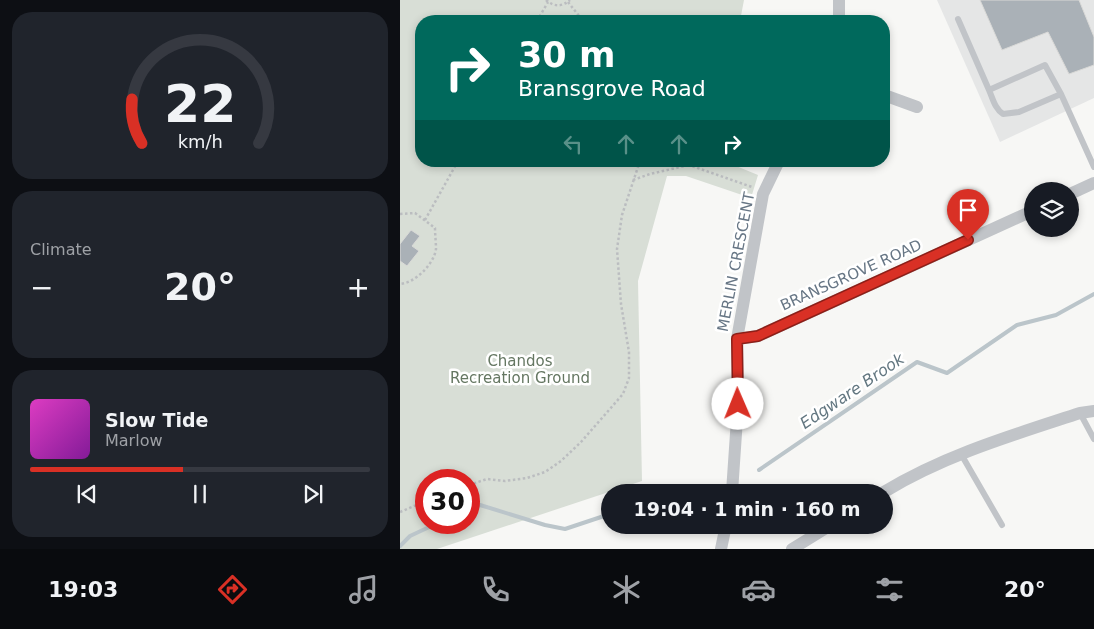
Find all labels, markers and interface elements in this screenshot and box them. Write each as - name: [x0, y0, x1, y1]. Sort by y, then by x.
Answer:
- icon: right: [435, 35, 500, 100]
- text: 30 m: [518, 35, 615, 75]
- text: 22: [164, 74, 236, 134]
- text: Bransgrove Road: [518, 76, 706, 101]
- icon: left: [559, 130, 587, 158]
- icon: ahead: [612, 130, 640, 158]
- icon: ahead: [665, 130, 693, 158]
- icon: right: [718, 130, 746, 158]
- text: km/h: [177, 131, 223, 152]
- map controls: [1024, 182, 1079, 237]
- button: layers: [1024, 182, 1079, 237]
- pin: [947, 189, 989, 240]
- street label: MERLIN CRESCENT: [714, 190, 759, 333]
- icon: arrive: [954, 196, 982, 224]
- street label: BRANSGROVE ROAD: [777, 236, 925, 314]
- text: Climate: [30, 240, 92, 259]
- text: 20°: [164, 265, 236, 309]
- text: −: [30, 271, 53, 304]
- text: +: [347, 271, 370, 304]
- water label: Edgware Brook: [796, 349, 908, 433]
- park label: Chandos Recreation Ground: [450, 352, 590, 387]
- position arrow: [711, 377, 763, 429]
- text: Slow Tide: [105, 409, 208, 431]
- text: Marlow: [105, 431, 163, 450]
- speed limit sign: 30: [415, 469, 480, 534]
- icon: previous: [73, 480, 101, 508]
- icon: pause: [186, 480, 214, 508]
- icon: next: [299, 480, 327, 508]
- text: 19:04 · 1 min · 160 m: [633, 498, 861, 520]
- icon: directions: [215, 572, 250, 607]
- icon: music: [346, 572, 381, 607]
- icon: phone: [478, 572, 513, 607]
- icon: climate: [609, 572, 644, 607]
- icon: car: [741, 572, 776, 607]
- icon: filters: [872, 572, 907, 607]
- text: 19:03: [48, 577, 118, 602]
- text: 20°: [1004, 577, 1046, 602]

